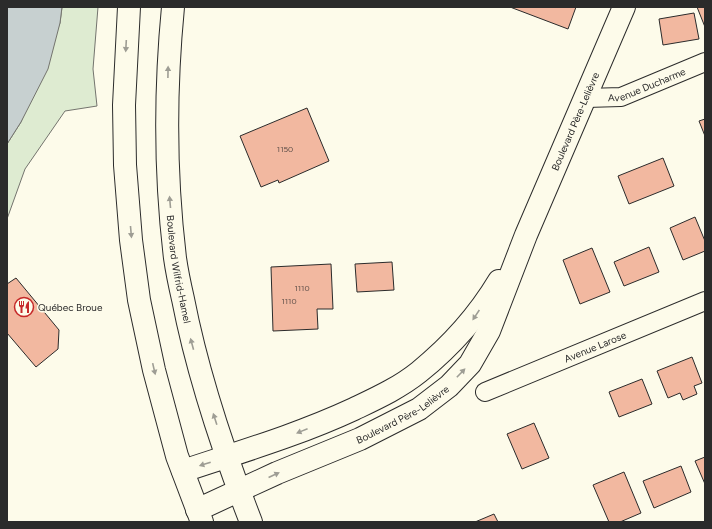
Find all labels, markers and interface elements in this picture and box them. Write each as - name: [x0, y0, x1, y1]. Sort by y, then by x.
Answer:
- one-way arrow: [123, 40, 130, 52]
- street label: Avenue Ducharme: [608, 64, 688, 104]
- one-way arrow: [165, 65, 171, 78]
- street label: Boulevard Père-Lelièvre: [548, 70, 602, 172]
- house number: 1150: [277, 144, 293, 154]
- one-way arrow: [167, 196, 174, 208]
- street label: Boulevard Wilfrid-Hamel: [164, 214, 194, 324]
- one-way arrow: [127, 226, 134, 238]
- house number: 1110: [294, 283, 310, 293]
- restaurant icon: Québec Broue: [13, 296, 35, 318]
- house number: 1110: [281, 296, 297, 306]
- place label: Québec Broue: [38, 301, 103, 314]
- one-way arrow: [472, 310, 479, 321]
- street label: Avenue Larose: [562, 328, 628, 365]
- one-way arrow: [189, 338, 195, 351]
- one-way arrow: [151, 363, 157, 375]
- one-way arrow: [456, 368, 466, 378]
- street label: Boulevard Père-Lelièvre: [354, 382, 452, 446]
- one-way arrow: [211, 413, 217, 425]
- one-way arrow: [295, 428, 307, 434]
- one-way arrow: [198, 461, 210, 467]
- one-way arrow: [269, 471, 281, 477]

